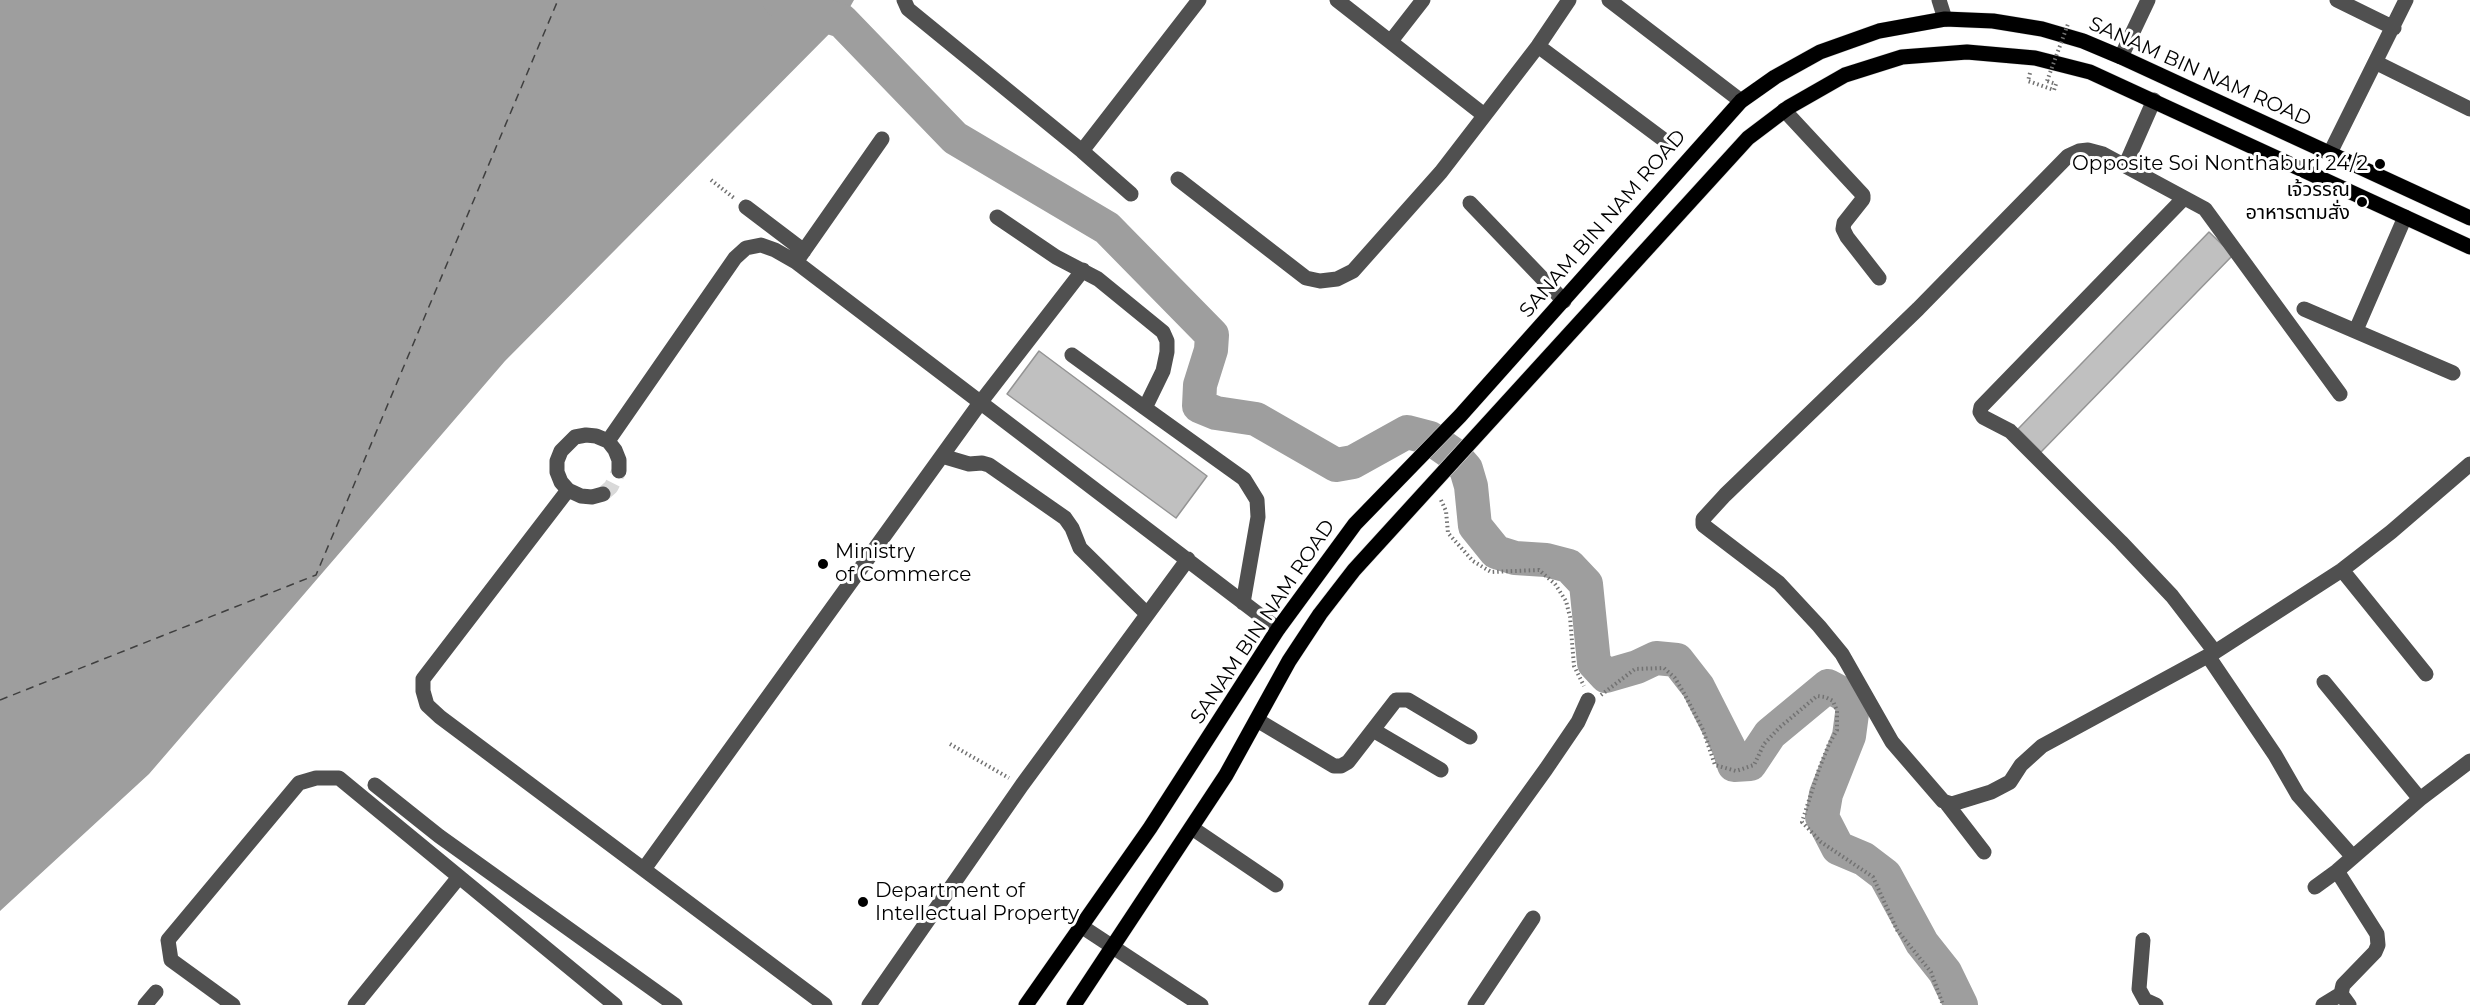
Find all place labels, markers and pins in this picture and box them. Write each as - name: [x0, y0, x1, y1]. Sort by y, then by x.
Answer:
- place label: Opposite Soi Nonthaburi 24/2: [2072, 152, 2368, 176]
- marker: Opposite Soi Nonthaburi 24/2: [2373, 157, 2387, 171]
- place label: เจ้วรรณ อาหารตามสั่ง: [2245, 178, 2350, 225]
- marker: เจ้วรรณ อาหารตามสั่ง: [2355, 195, 2369, 209]
- place label: Ministry of Commerce: [835, 540, 971, 587]
- marker: Ministry of Commerce: [816, 557, 830, 571]
- place label: Department of Intellectual Property: [875, 879, 1079, 926]
- marker: Department of Intellectual Property: [856, 895, 870, 909]

